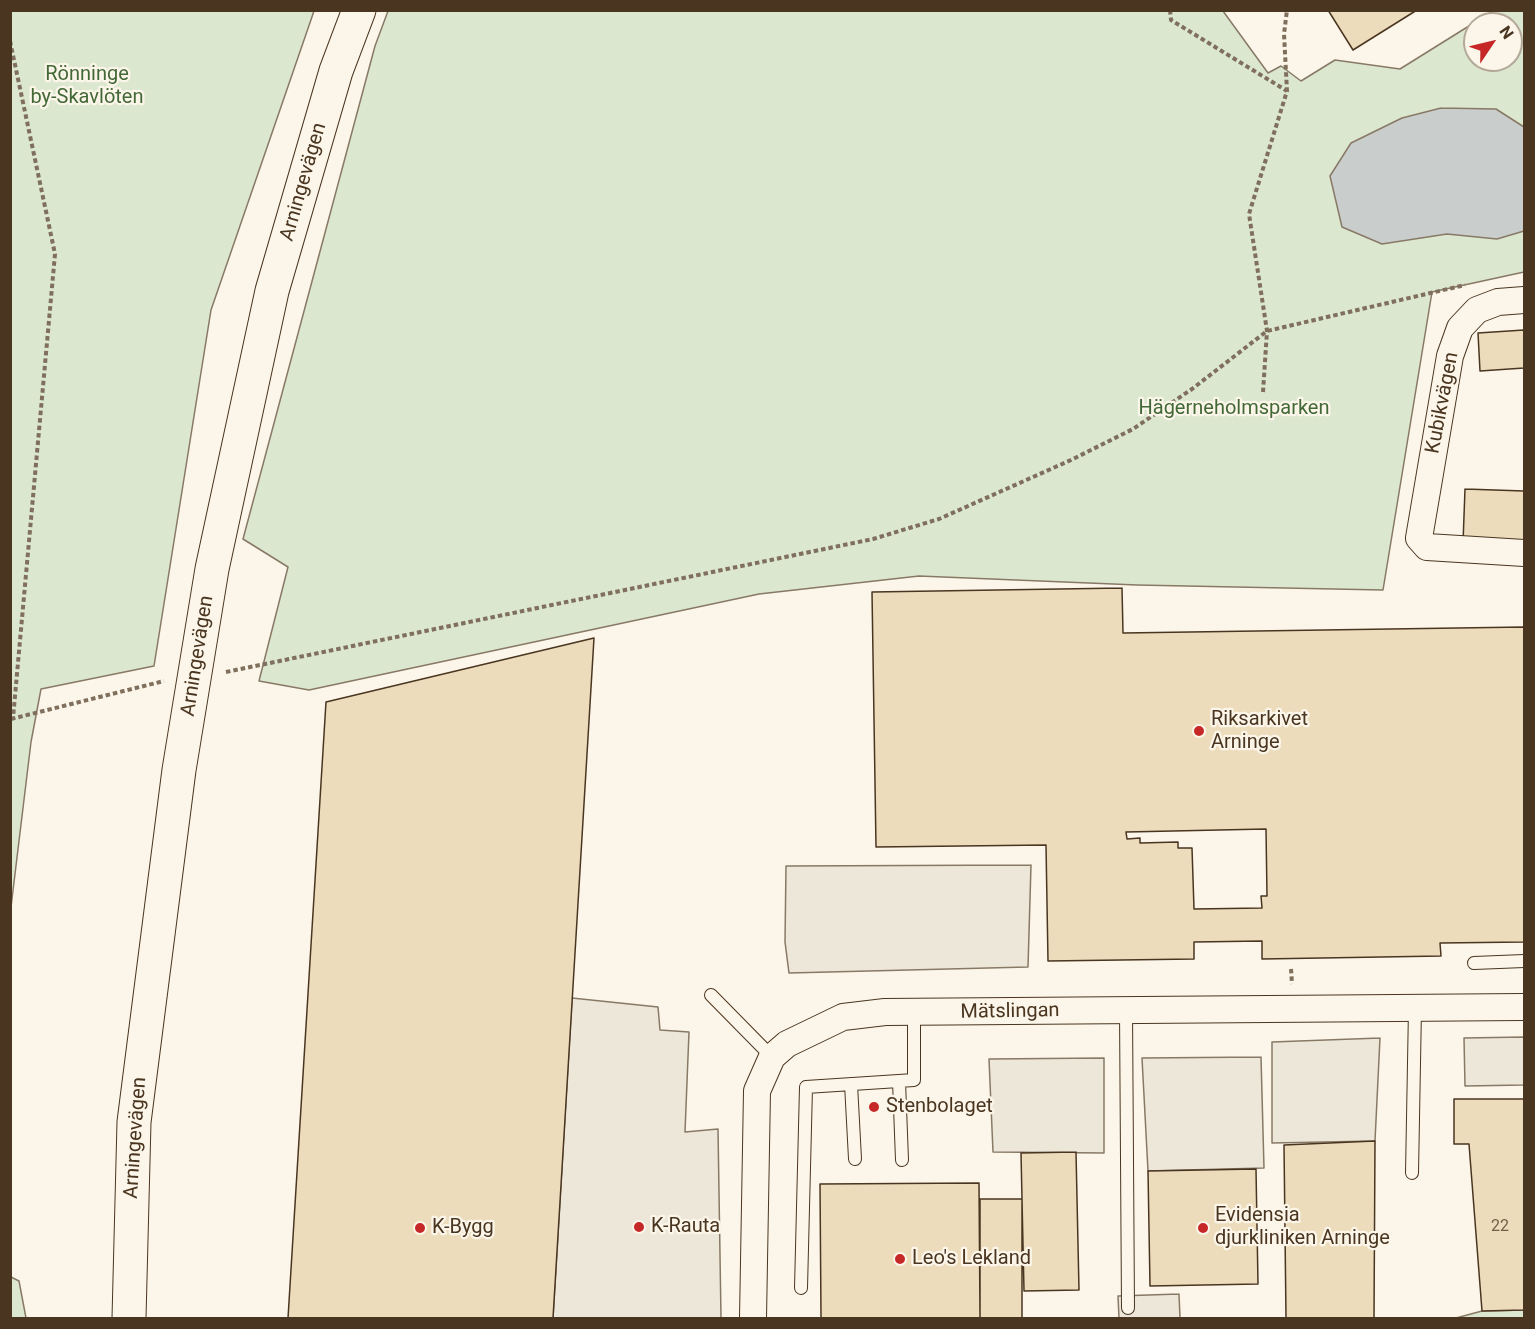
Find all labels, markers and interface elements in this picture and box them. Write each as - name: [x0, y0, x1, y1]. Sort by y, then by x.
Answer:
- north arrow: [1463, 12, 1523, 72]
- text: N: [1495, 22, 1518, 43]
- park label: Rönninge by-Skavlöten: [30, 63, 144, 110]
- street label: Arningevägen: [276, 120, 332, 244]
- street label: Kubikvägen: [1421, 350, 1465, 456]
- park label: Hägerneholmsparken: [1138, 397, 1330, 421]
- street label: Arningevägen: [177, 594, 219, 718]
- place label: Riksarkivet Arninge: [1211, 708, 1308, 755]
- marker: Riksarkivet Arninge: [1192, 724, 1206, 738]
- street label: Mätslingan: [960, 999, 1060, 1025]
- street label: Arningevägen: [120, 1076, 152, 1200]
- place label: Stenbolaget: [886, 1095, 993, 1119]
- marker: Stenbolaget: [867, 1100, 881, 1114]
- place label: Evidensia djurkliniken Arninge: [1215, 1204, 1390, 1251]
- place label: K-Rauta: [651, 1215, 720, 1239]
- place label: K-Bygg: [432, 1216, 494, 1240]
- house number: 22: [1491, 1217, 1509, 1237]
- marker: K-Rauta: [632, 1220, 646, 1234]
- marker: K-Bygg: [413, 1221, 427, 1235]
- marker: Evidensia djurkliniken Arninge: [1196, 1221, 1210, 1235]
- place label: Leo's Lekland: [912, 1247, 1031, 1271]
- marker: Leo's Lekland: [893, 1252, 907, 1266]

